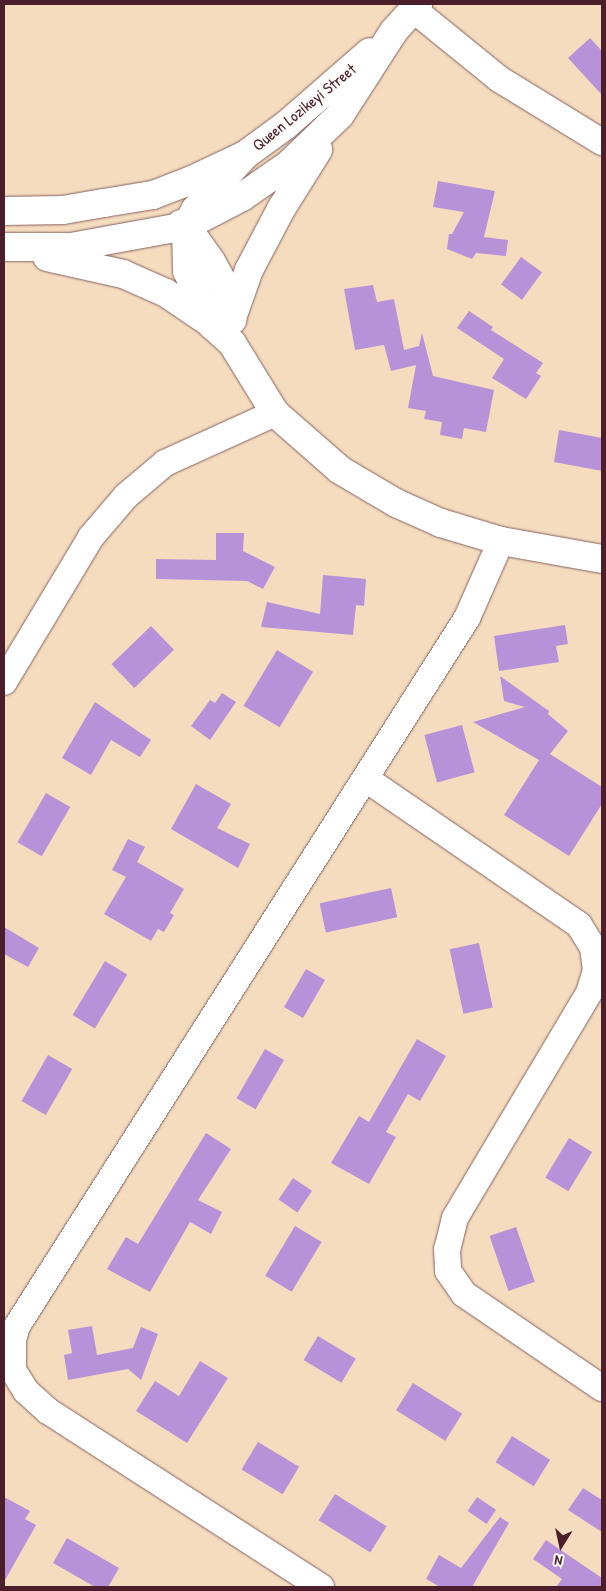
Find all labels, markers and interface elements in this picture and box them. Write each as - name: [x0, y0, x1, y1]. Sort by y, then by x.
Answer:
- street label: Queen Lozikeyi Street: [248, 59, 360, 155]
- north arrow: [536, 1521, 586, 1571]
- text: N: [553, 1551, 564, 1571]

